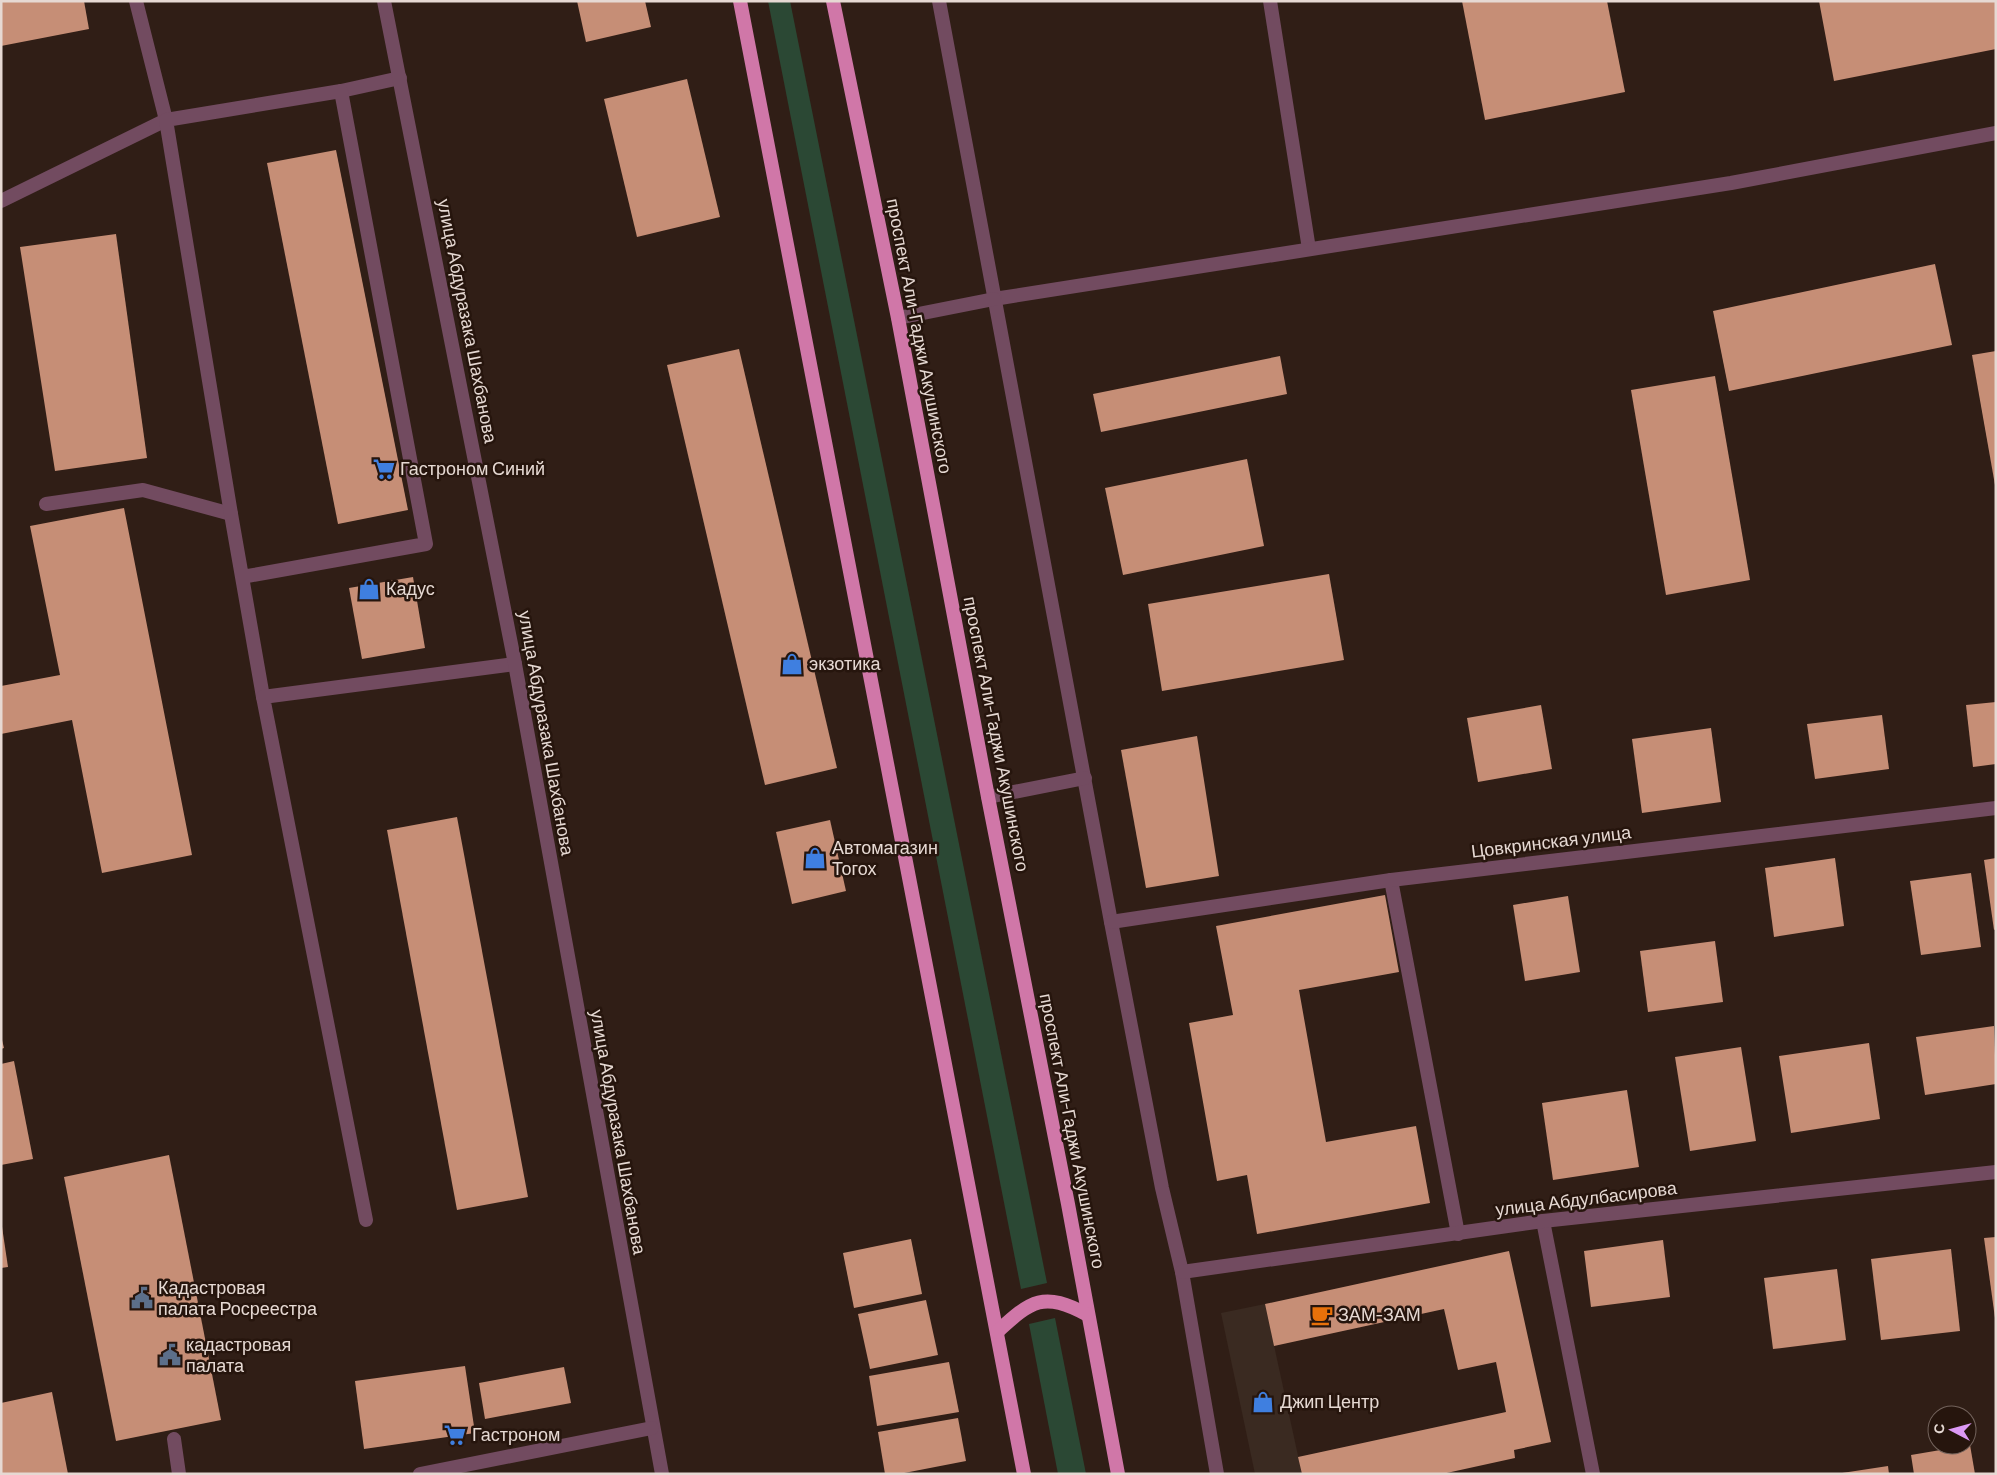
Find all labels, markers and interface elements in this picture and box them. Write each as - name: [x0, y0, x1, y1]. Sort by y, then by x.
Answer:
- street label: проспект Али-Гаджи Акушинского: [882, 196, 957, 475]
- street label: улица Абдуразака Шахбанова: [433, 197, 503, 446]
- supermarket icon: Гастроном Синий: [371, 456, 397, 482]
- place label: Гастроном Синий: [400, 457, 545, 479]
- shop icon: Кадус: [356, 576, 382, 602]
- place label: Кадус: [386, 577, 435, 599]
- street label: проспект Али-Гаджи Акушинского: [959, 594, 1034, 873]
- street label: улица Абдуразака Шахбанова: [515, 609, 580, 858]
- shop icon: экзотика: [779, 651, 805, 677]
- place label: экзотика: [809, 652, 881, 674]
- street label: Цовкринская улица: [1470, 820, 1633, 862]
- place label: Автомагазин Тогох: [832, 836, 938, 879]
- shop icon: Автомагазин Тогох: [802, 845, 828, 871]
- street label: проспект Али-Гаджи Акушинского: [1035, 991, 1110, 1270]
- street label: улица Абдуразака Шахбанова: [587, 1008, 652, 1257]
- street label: улица Абдулбасирова: [1494, 1176, 1679, 1220]
- place label: Кадастровая палата Росреестра: [158, 1276, 318, 1319]
- public building icon: Кадастровая палата Росреестра: [129, 1285, 155, 1311]
- cafe icon: ЗАМ-ЗАМ: [1309, 1302, 1335, 1328]
- place label: ЗАМ-ЗАМ: [1338, 1303, 1421, 1325]
- place label: кадастровая палата: [186, 1333, 291, 1376]
- public building icon: кадастровая палата: [157, 1342, 183, 1368]
- shop icon: Джип Центр: [1250, 1389, 1276, 1415]
- place label: Джип Центр: [1280, 1390, 1379, 1412]
- north arrow: [1927, 1405, 1977, 1455]
- supermarket icon: Гастроном: [442, 1422, 468, 1448]
- place label: Гастроном: [472, 1423, 560, 1445]
- text: С: [1930, 1423, 1948, 1435]

